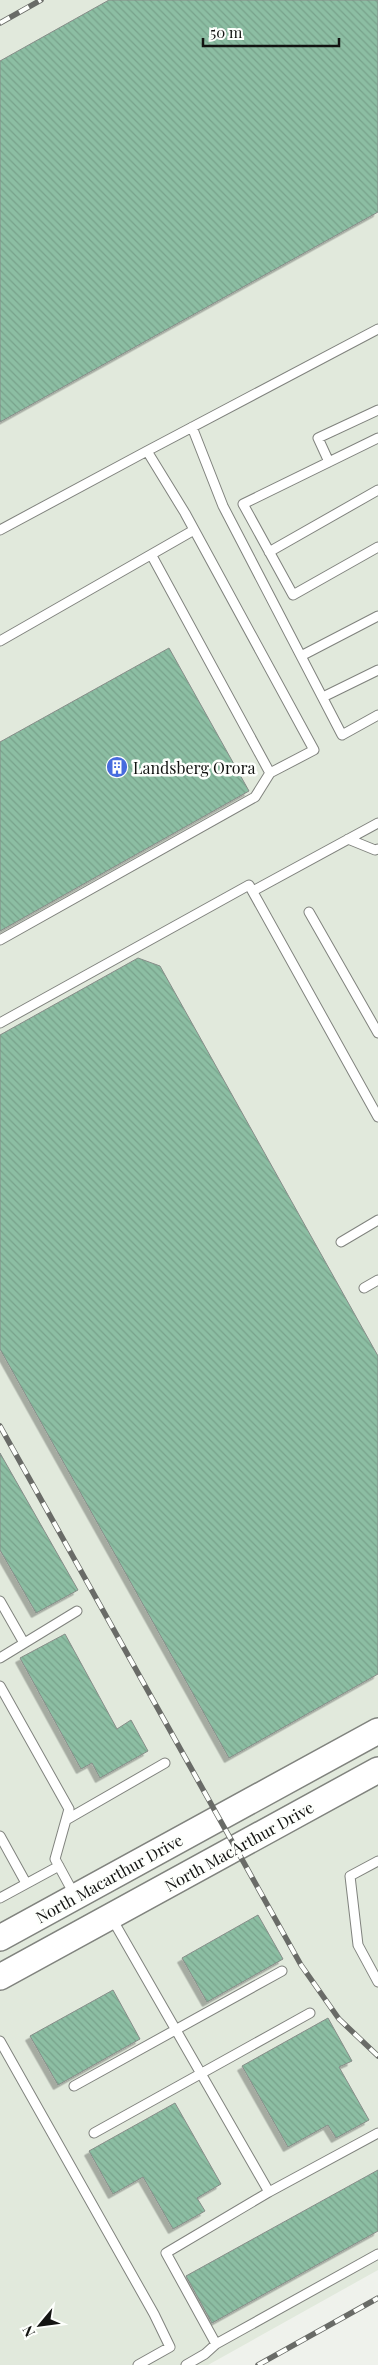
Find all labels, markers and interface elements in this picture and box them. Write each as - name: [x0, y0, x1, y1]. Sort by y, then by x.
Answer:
- scale bar: [203, 15, 339, 47]
- text: 50 m: [210, 22, 243, 42]
- building icon: Landsberg Orora: [105, 755, 129, 779]
- place label: Landsberg Orora: [133, 757, 256, 778]
- street label: North MacArthur Drive: [161, 1796, 317, 1896]
- street label: North Macarthur Drive: [32, 1829, 186, 1927]
- north arrow: [15, 2300, 65, 2350]
- text: N: [17, 2323, 39, 2341]

